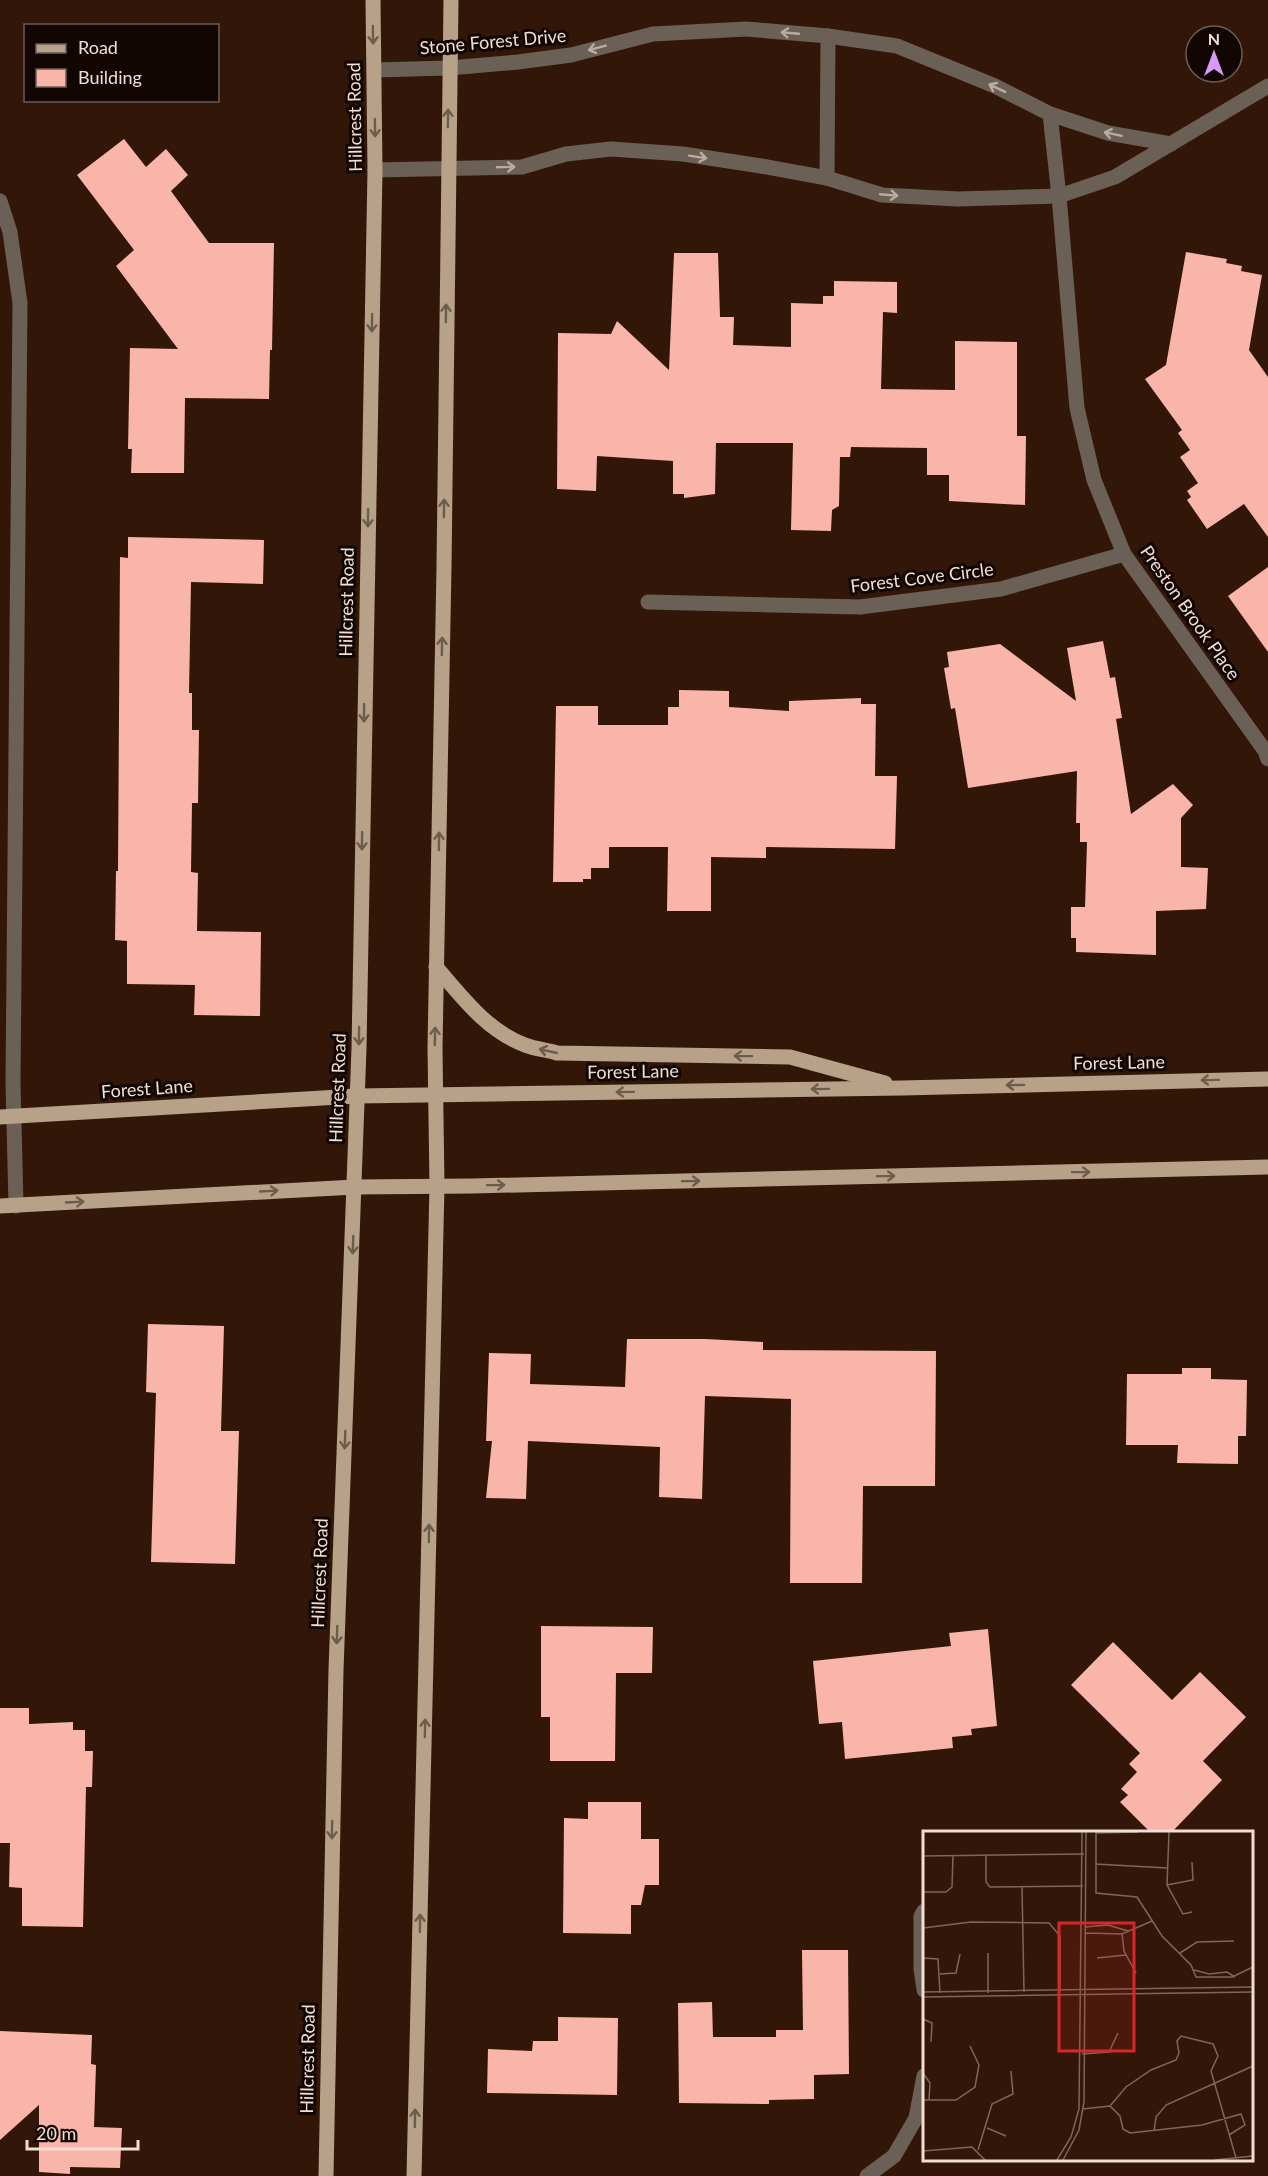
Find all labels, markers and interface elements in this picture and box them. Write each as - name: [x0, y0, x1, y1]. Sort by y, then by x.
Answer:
- legend: [24, 24, 219, 102]
- one-way arrow: [368, 24, 379, 44]
- street label: Stone Forest Drive: [419, 24, 567, 58]
- north arrow: [1184, 24, 1244, 84]
- one-way arrow: [781, 27, 801, 38]
- text: N: [1208, 29, 1220, 48]
- text: Road: [78, 36, 118, 58]
- one-way arrow: [588, 43, 607, 55]
- street label: Hillcrest Road: [342, 62, 366, 172]
- text: Building: [78, 66, 142, 88]
- one-way arrow: [989, 81, 1007, 93]
- one-way arrow: [442, 109, 454, 129]
- one-way arrow: [369, 118, 381, 138]
- one-way arrow: [1104, 128, 1124, 139]
- one-way arrow: [688, 151, 708, 162]
- one-way arrow: [495, 162, 515, 173]
- one-way arrow: [879, 190, 898, 201]
- one-way arrow: [440, 304, 452, 324]
- one-way arrow: [367, 313, 378, 333]
- one-way arrow: [438, 499, 450, 519]
- one-way arrow: [363, 508, 374, 528]
- street label: Preston Brook Place: [1136, 541, 1245, 684]
- street label: Hillcrest Road: [334, 547, 358, 657]
- street label: Forest Cove Circle: [849, 557, 995, 597]
- one-way arrow: [436, 636, 448, 656]
- one-way arrow: [359, 703, 370, 722]
- one-way arrow: [356, 831, 368, 851]
- one-way arrow: [433, 831, 445, 851]
- one-way arrow: [353, 1026, 365, 1046]
- one-way arrow: [429, 1026, 441, 1046]
- street label: Hillcrest Road: [324, 1033, 350, 1143]
- one-way arrow: [539, 1044, 558, 1056]
- one-way arrow: [733, 1050, 753, 1062]
- street label: Forest Lane: [1073, 1050, 1165, 1074]
- street label: Forest Lane: [587, 1059, 679, 1083]
- street label: Forest Lane: [100, 1074, 194, 1102]
- one-way arrow: [1200, 1074, 1220, 1086]
- one-way arrow: [1005, 1079, 1025, 1091]
- one-way arrow: [810, 1083, 830, 1095]
- one-way arrow: [615, 1086, 635, 1097]
- one-way arrow: [1070, 1166, 1090, 1177]
- one-way arrow: [875, 1170, 895, 1182]
- one-way arrow: [680, 1175, 700, 1187]
- one-way arrow: [485, 1180, 505, 1191]
- one-way arrow: [259, 1186, 279, 1197]
- one-way arrow: [64, 1197, 84, 1208]
- one-way arrow: [347, 1234, 359, 1254]
- one-way arrow: [340, 1429, 351, 1449]
- street label: Hillcrest Road: [306, 1518, 332, 1628]
- one-way arrow: [424, 1523, 435, 1543]
- one-way arrow: [332, 1624, 343, 1644]
- one-way arrow: [419, 1718, 430, 1738]
- one-way arrow: [327, 1819, 338, 1839]
- inset map: [923, 1831, 1253, 2161]
- one-way arrow: [414, 1913, 426, 1933]
- street label: Hillcrest Road: [295, 2004, 319, 2114]
- one-way arrow: [410, 2108, 421, 2128]
- scale bar: [27, 2113, 138, 2151]
- text: 20 m: [36, 2122, 76, 2144]

